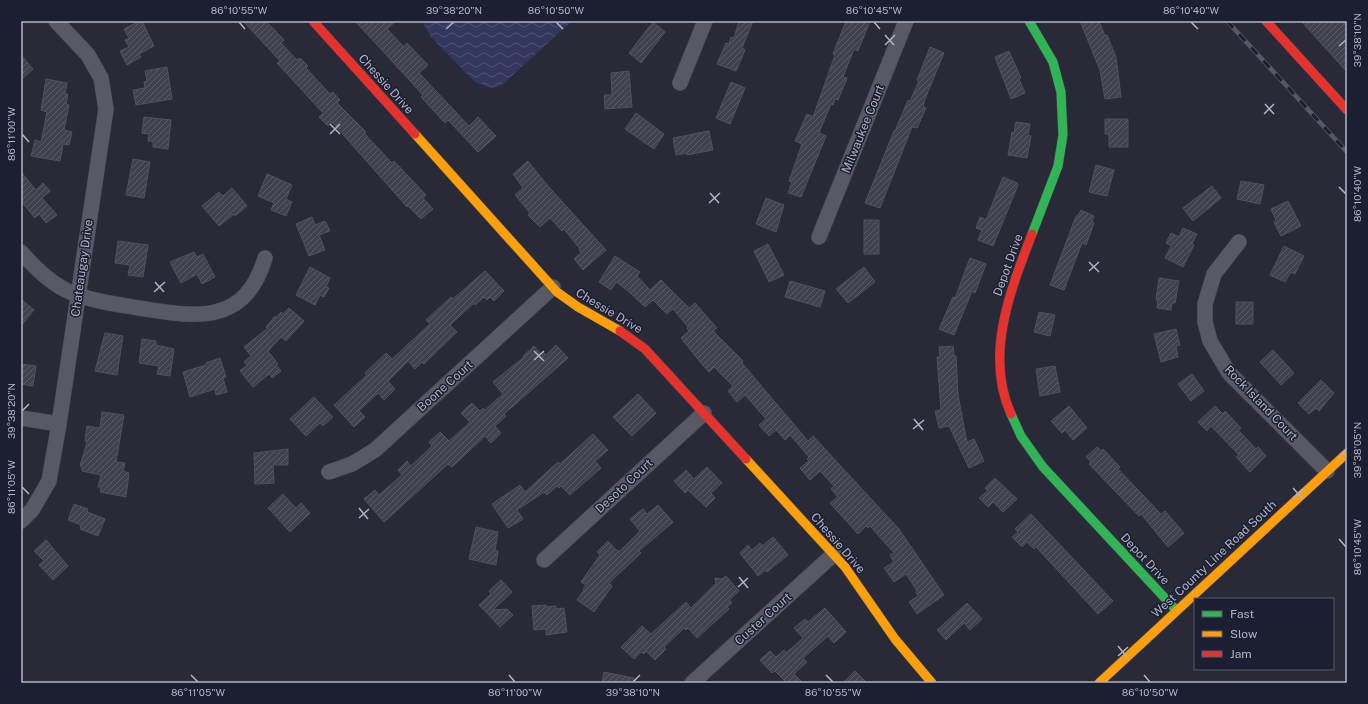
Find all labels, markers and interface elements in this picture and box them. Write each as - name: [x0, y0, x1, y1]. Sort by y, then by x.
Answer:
- text: 86°10'55"W: [211, 4, 268, 16]
- text: 39°38'20"N: [426, 4, 482, 16]
- text: 86°10'50"W: [528, 4, 585, 16]
- text: 86°10'45"W: [846, 4, 903, 16]
- text: 86°10'40"W: [1163, 4, 1220, 16]
- text: 39°38'10"N: [1351, 13, 1363, 67]
- street label: Chessie Drive: [356, 51, 417, 117]
- street label: Milwaukee Court: [839, 82, 887, 175]
- text: 86°11'00"W: [5, 107, 17, 161]
- text: 86°10'40"W: [1351, 165, 1363, 222]
- street label: Chateaugay Drive: [68, 218, 96, 318]
- street label: Depot Drive: [990, 232, 1026, 298]
- street label: Chessie Drive: [573, 286, 645, 337]
- street label: Boone Court: [415, 357, 476, 414]
- street label: Rock Island Court: [1222, 363, 1301, 444]
- text: 39°38'20"N: [5, 383, 17, 439]
- text: 39°38'05"N: [1351, 422, 1363, 478]
- street label: Desoto Court: [593, 456, 656, 516]
- text: 86°11'05"W: [5, 459, 17, 514]
- street label: West County Line Road South: [1149, 498, 1279, 620]
- street label: Chessie Drive: [808, 510, 868, 576]
- text: 86°10'45"W: [1351, 518, 1363, 575]
- street label: Depot Drive: [1118, 530, 1172, 588]
- street label: Custer Court: [732, 590, 794, 648]
- legend: [1194, 598, 1334, 670]
- text: Fast: [1230, 607, 1255, 621]
- text: Slow: [1230, 627, 1258, 641]
- text: Jam: [1230, 647, 1252, 661]
- text: 86°11'05"W: [171, 686, 226, 698]
- text: 86°11'00"W: [488, 686, 542, 698]
- text: 39°38'10"N: [606, 686, 660, 698]
- text: 86°10'55"W: [805, 686, 862, 698]
- text: 86°10'50"W: [1122, 686, 1179, 698]

